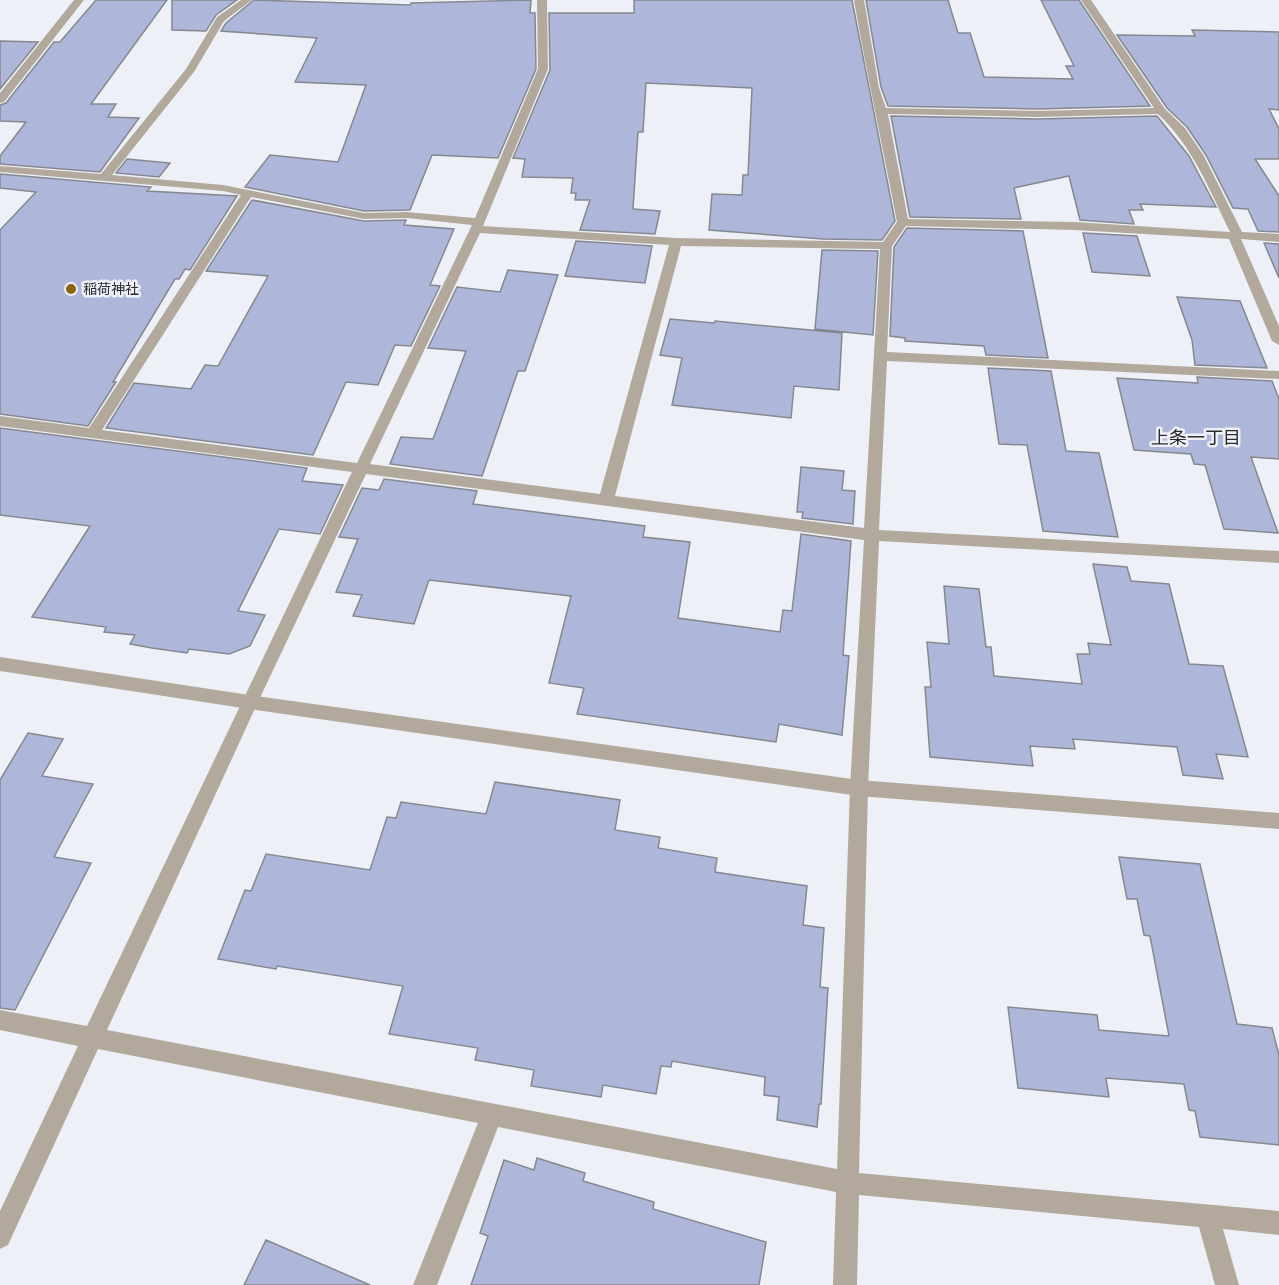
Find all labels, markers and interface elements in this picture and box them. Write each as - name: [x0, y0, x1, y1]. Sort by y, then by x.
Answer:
- place label: 稲荷神社: [83, 279, 139, 299]
- marker: 稲荷神社: [64, 282, 78, 296]
- district label: 上条一丁目: [1151, 425, 1241, 450]

